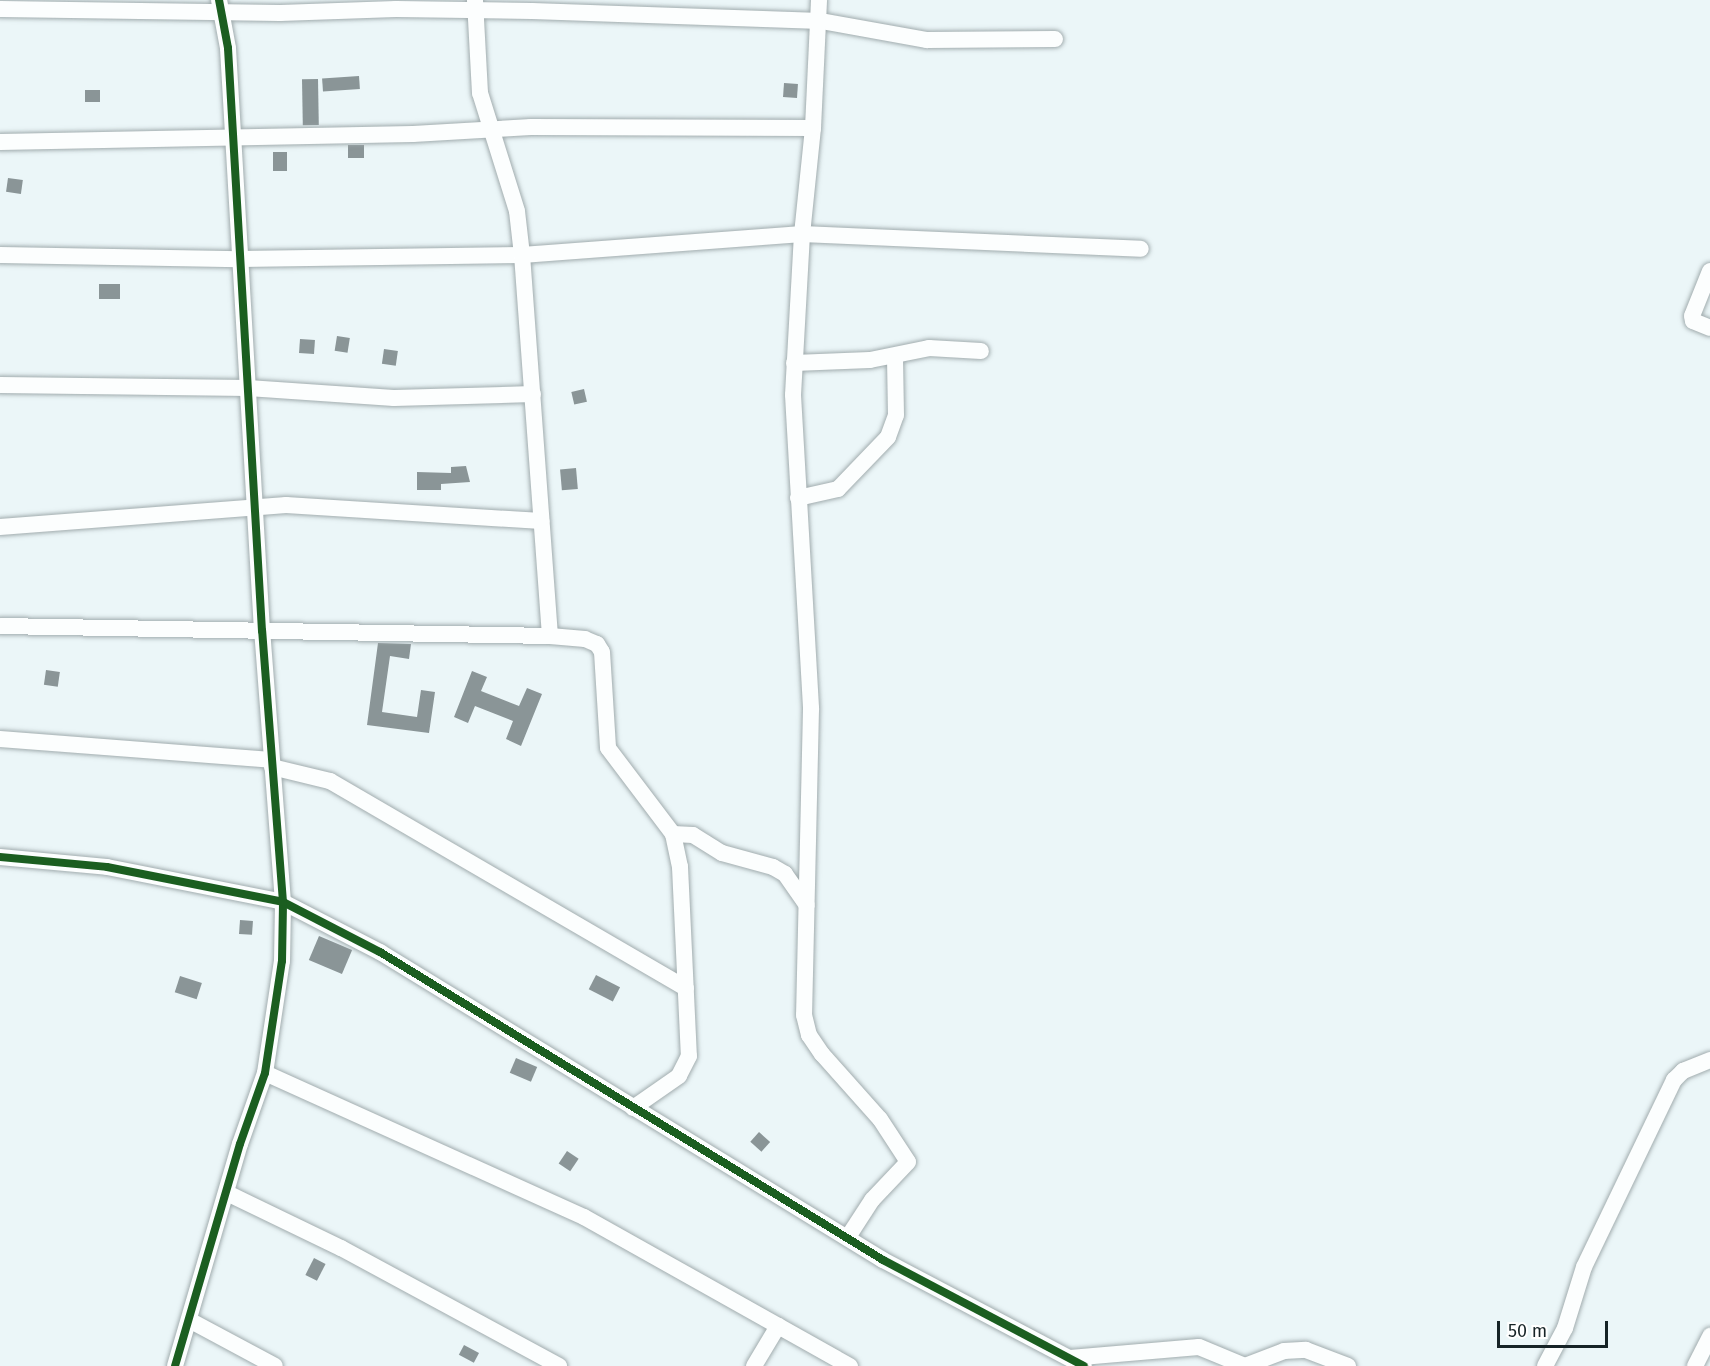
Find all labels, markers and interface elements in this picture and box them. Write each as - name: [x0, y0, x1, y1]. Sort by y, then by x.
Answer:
- scale bar: [1500, 1309, 1611, 1347]
- text: 50 m: [1508, 1320, 1547, 1342]

